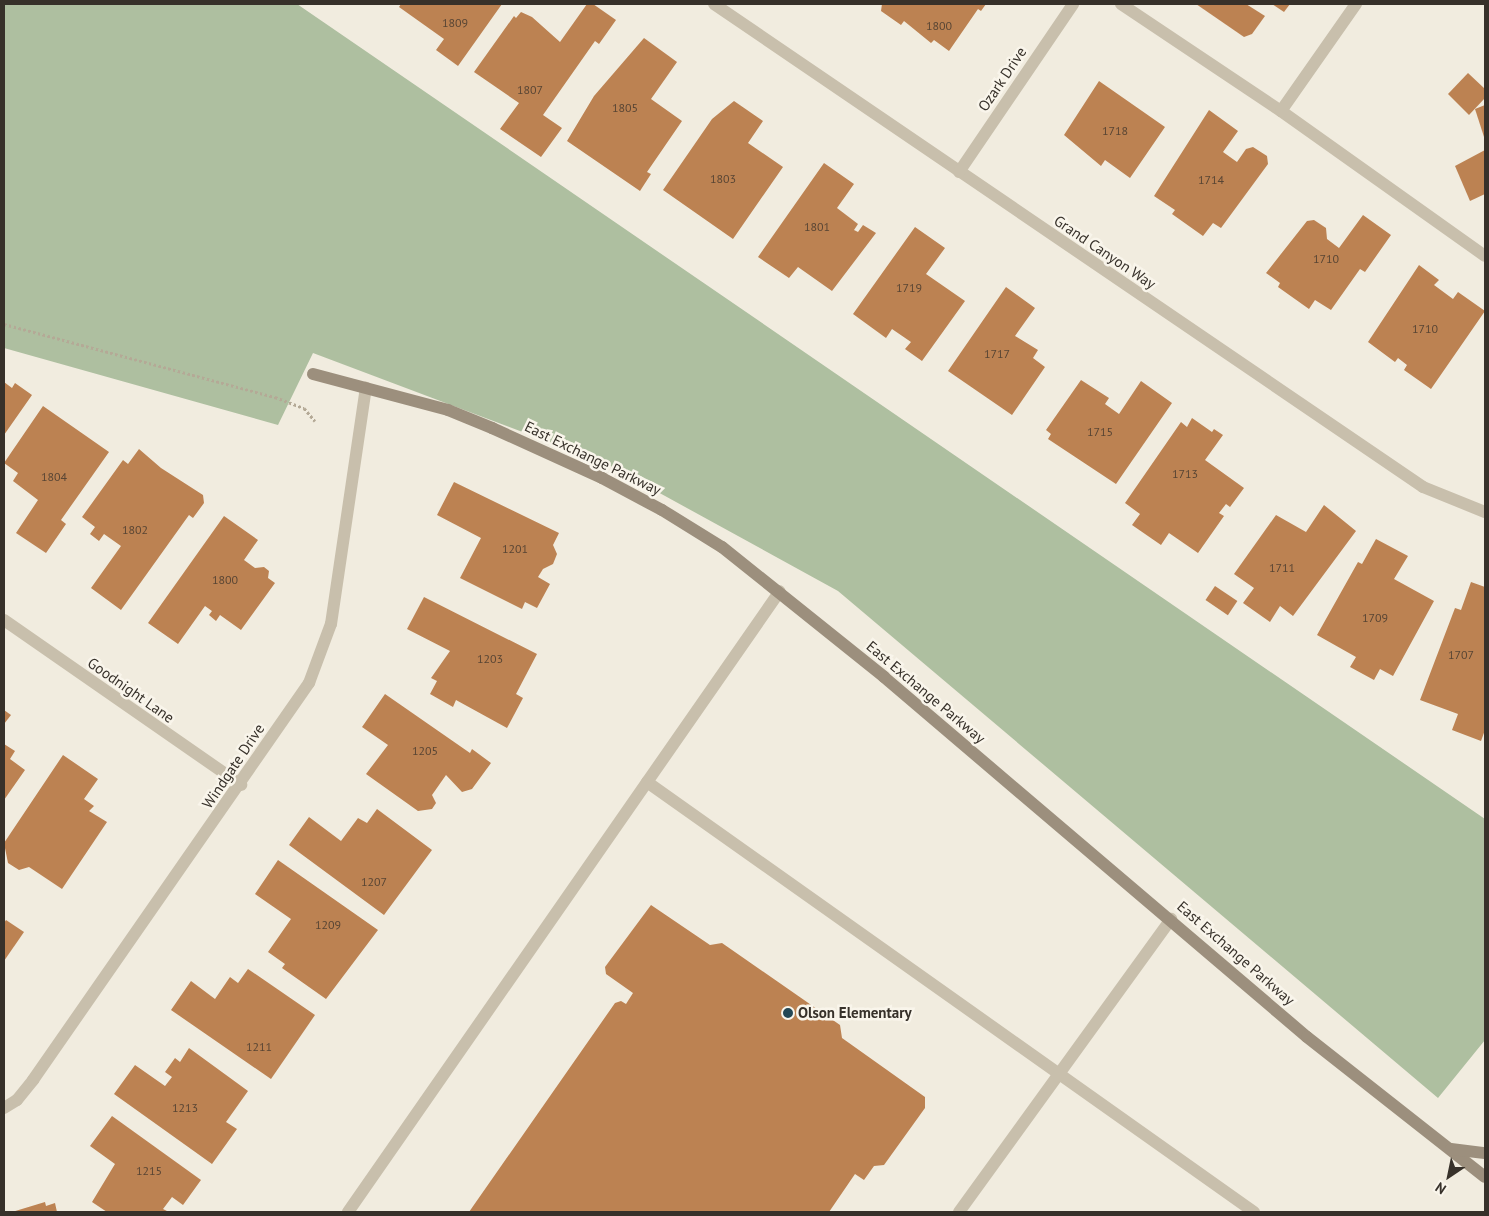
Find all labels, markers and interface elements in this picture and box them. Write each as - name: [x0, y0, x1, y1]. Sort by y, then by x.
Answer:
- house number: 1809: [442, 16, 468, 30]
- house number: 1800: [926, 19, 952, 33]
- street label: Ozark Drive: [974, 43, 1030, 115]
- house number: 1807: [517, 83, 543, 97]
- house number: 1805: [612, 101, 638, 115]
- house number: 1718: [1102, 124, 1128, 138]
- house number: 1803: [710, 172, 736, 186]
- house number: 1714: [1198, 173, 1224, 187]
- street label: Grand Canyon Way: [1051, 211, 1159, 293]
- house number: 1801: [804, 220, 830, 234]
- house number: 1710: [1313, 252, 1339, 266]
- house number: 1719: [896, 281, 922, 295]
- house number: 1710: [1412, 322, 1438, 336]
- house number: 1717: [984, 347, 1010, 361]
- street label: East Exchange Parkway: [522, 417, 664, 499]
- house number: 1715: [1087, 425, 1113, 439]
- house number: 1713: [1172, 467, 1198, 481]
- house number: 1804: [41, 470, 67, 484]
- house number: 1802: [122, 523, 148, 537]
- house number: 1201: [502, 542, 528, 556]
- house number: 1711: [1269, 561, 1295, 575]
- house number: 1800: [212, 573, 238, 587]
- house number: 1709: [1362, 611, 1388, 625]
- street label: East Exchange Parkway: [863, 637, 989, 747]
- house number: 1707: [1448, 648, 1474, 662]
- house number: 1203: [477, 652, 503, 666]
- street label: Goodnight Lane: [84, 653, 178, 727]
- street label: Windgate Drive: [198, 720, 268, 812]
- house number: 1205: [412, 744, 438, 758]
- house number: 1207: [361, 875, 387, 889]
- street label: East Exchange Parkway: [1174, 897, 1298, 1009]
- house number: 1209: [315, 918, 341, 932]
- place label: Olson Elementary: [798, 1004, 912, 1022]
- marker: Olson Elementary: [782, 1007, 794, 1019]
- house number: 1211: [246, 1040, 272, 1054]
- house number: 1213: [172, 1101, 198, 1115]
- north arrow: [1424, 1151, 1474, 1201]
- house number: 1215: [136, 1164, 162, 1178]
- text: N: [1432, 1178, 1449, 1198]

